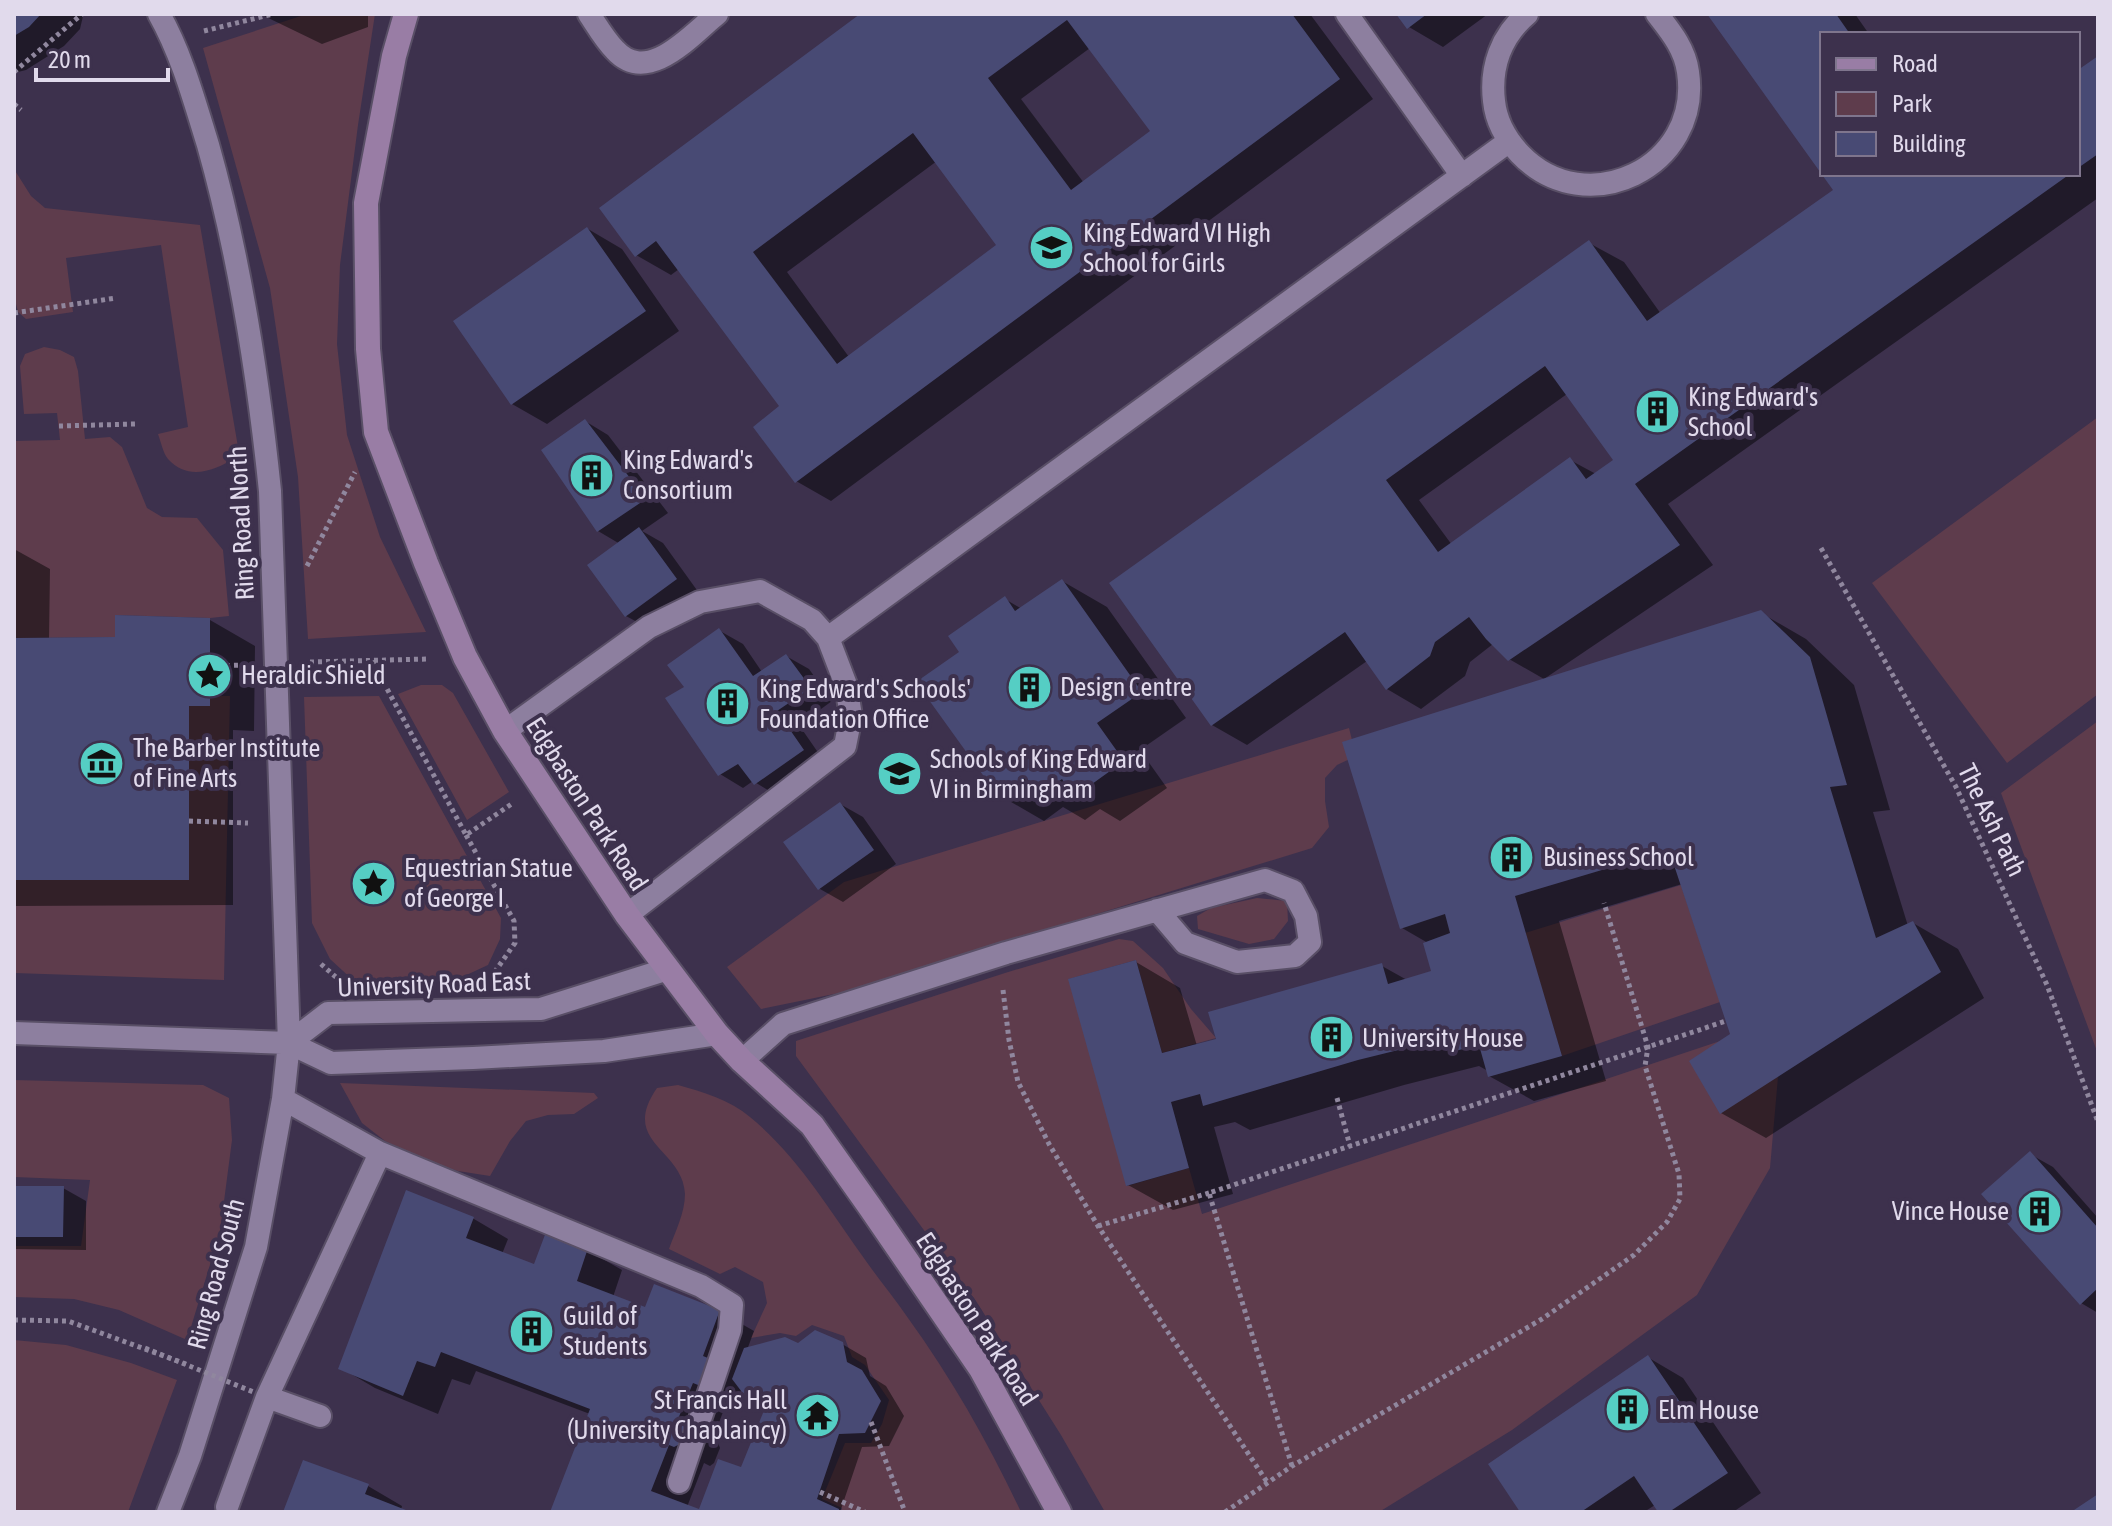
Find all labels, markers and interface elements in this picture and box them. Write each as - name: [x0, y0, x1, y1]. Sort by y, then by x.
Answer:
- scale bar: [36, 32, 168, 82]
- legend: [1820, 32, 2080, 176]
- text: 20 m: [48, 46, 91, 73]
- text: Road: [1892, 50, 1938, 77]
- text: Park: [1892, 90, 1933, 117]
- text: Building: [1892, 130, 1966, 157]
- place label: King Edward VI High School for Girls: [1083, 218, 1271, 278]
- school or university icon: King Edward VI High School for Girls: [1028, 224, 1076, 272]
- place label: King Edward's School: [1688, 382, 1818, 442]
- building icon: King Edward's School: [1633, 388, 1681, 436]
- street label: Ring Road North: [222, 445, 260, 601]
- place label: King Edward's Consortium: [623, 445, 753, 505]
- building icon: King Edward's Consortium: [568, 451, 616, 499]
- place icon: Heraldic Shield: [186, 651, 234, 699]
- place label: Heraldic Shield: [241, 660, 386, 690]
- building icon: Design Centre: [1005, 663, 1053, 711]
- place label: Design Centre: [1060, 672, 1192, 702]
- place label: King Edward's Schools' Foundation Office: [759, 674, 971, 734]
- building icon: King Edward's Schools' Foundation Office: [704, 680, 752, 728]
- street label: Edgbaston Park Road: [520, 712, 654, 896]
- place label: The Barber Institute of Fine Arts: [133, 733, 320, 793]
- museum icon: The Barber Institute of Fine Arts: [78, 739, 126, 787]
- place label: Schools of King Edward VI in Birmingham: [930, 744, 1147, 804]
- school or university icon: Schools of King Edward VI in Birmingham: [875, 750, 923, 798]
- street label: The Ash Path: [1952, 759, 2032, 881]
- building icon: Business School: [1488, 833, 1536, 881]
- place label: Business School: [1543, 842, 1694, 872]
- place label: Equestrian Statue of George I: [404, 853, 573, 913]
- place icon: Equestrian Statue of George I: [349, 859, 397, 907]
- street label: University Road East: [337, 966, 531, 1002]
- building icon: University House: [1307, 1014, 1355, 1062]
- place label: University House: [1362, 1023, 1524, 1053]
- building icon: Vince House: [2016, 1187, 2064, 1235]
- street label: Ring Road South: [181, 1195, 251, 1353]
- place label: Vince House: [1892, 1196, 2009, 1226]
- street label: Edgbaston Park Road: [910, 1227, 1044, 1411]
- place label: Guild of Students: [563, 1301, 647, 1361]
- building icon: Guild of Students: [508, 1307, 556, 1355]
- place label: St Francis Hall (University Chaplaincy): [567, 1385, 787, 1445]
- building icon: Elm House: [1603, 1386, 1651, 1434]
- temple icon: St Francis Hall (University Chaplaincy): [794, 1391, 842, 1439]
- place label: Elm House: [1658, 1395, 1759, 1425]

